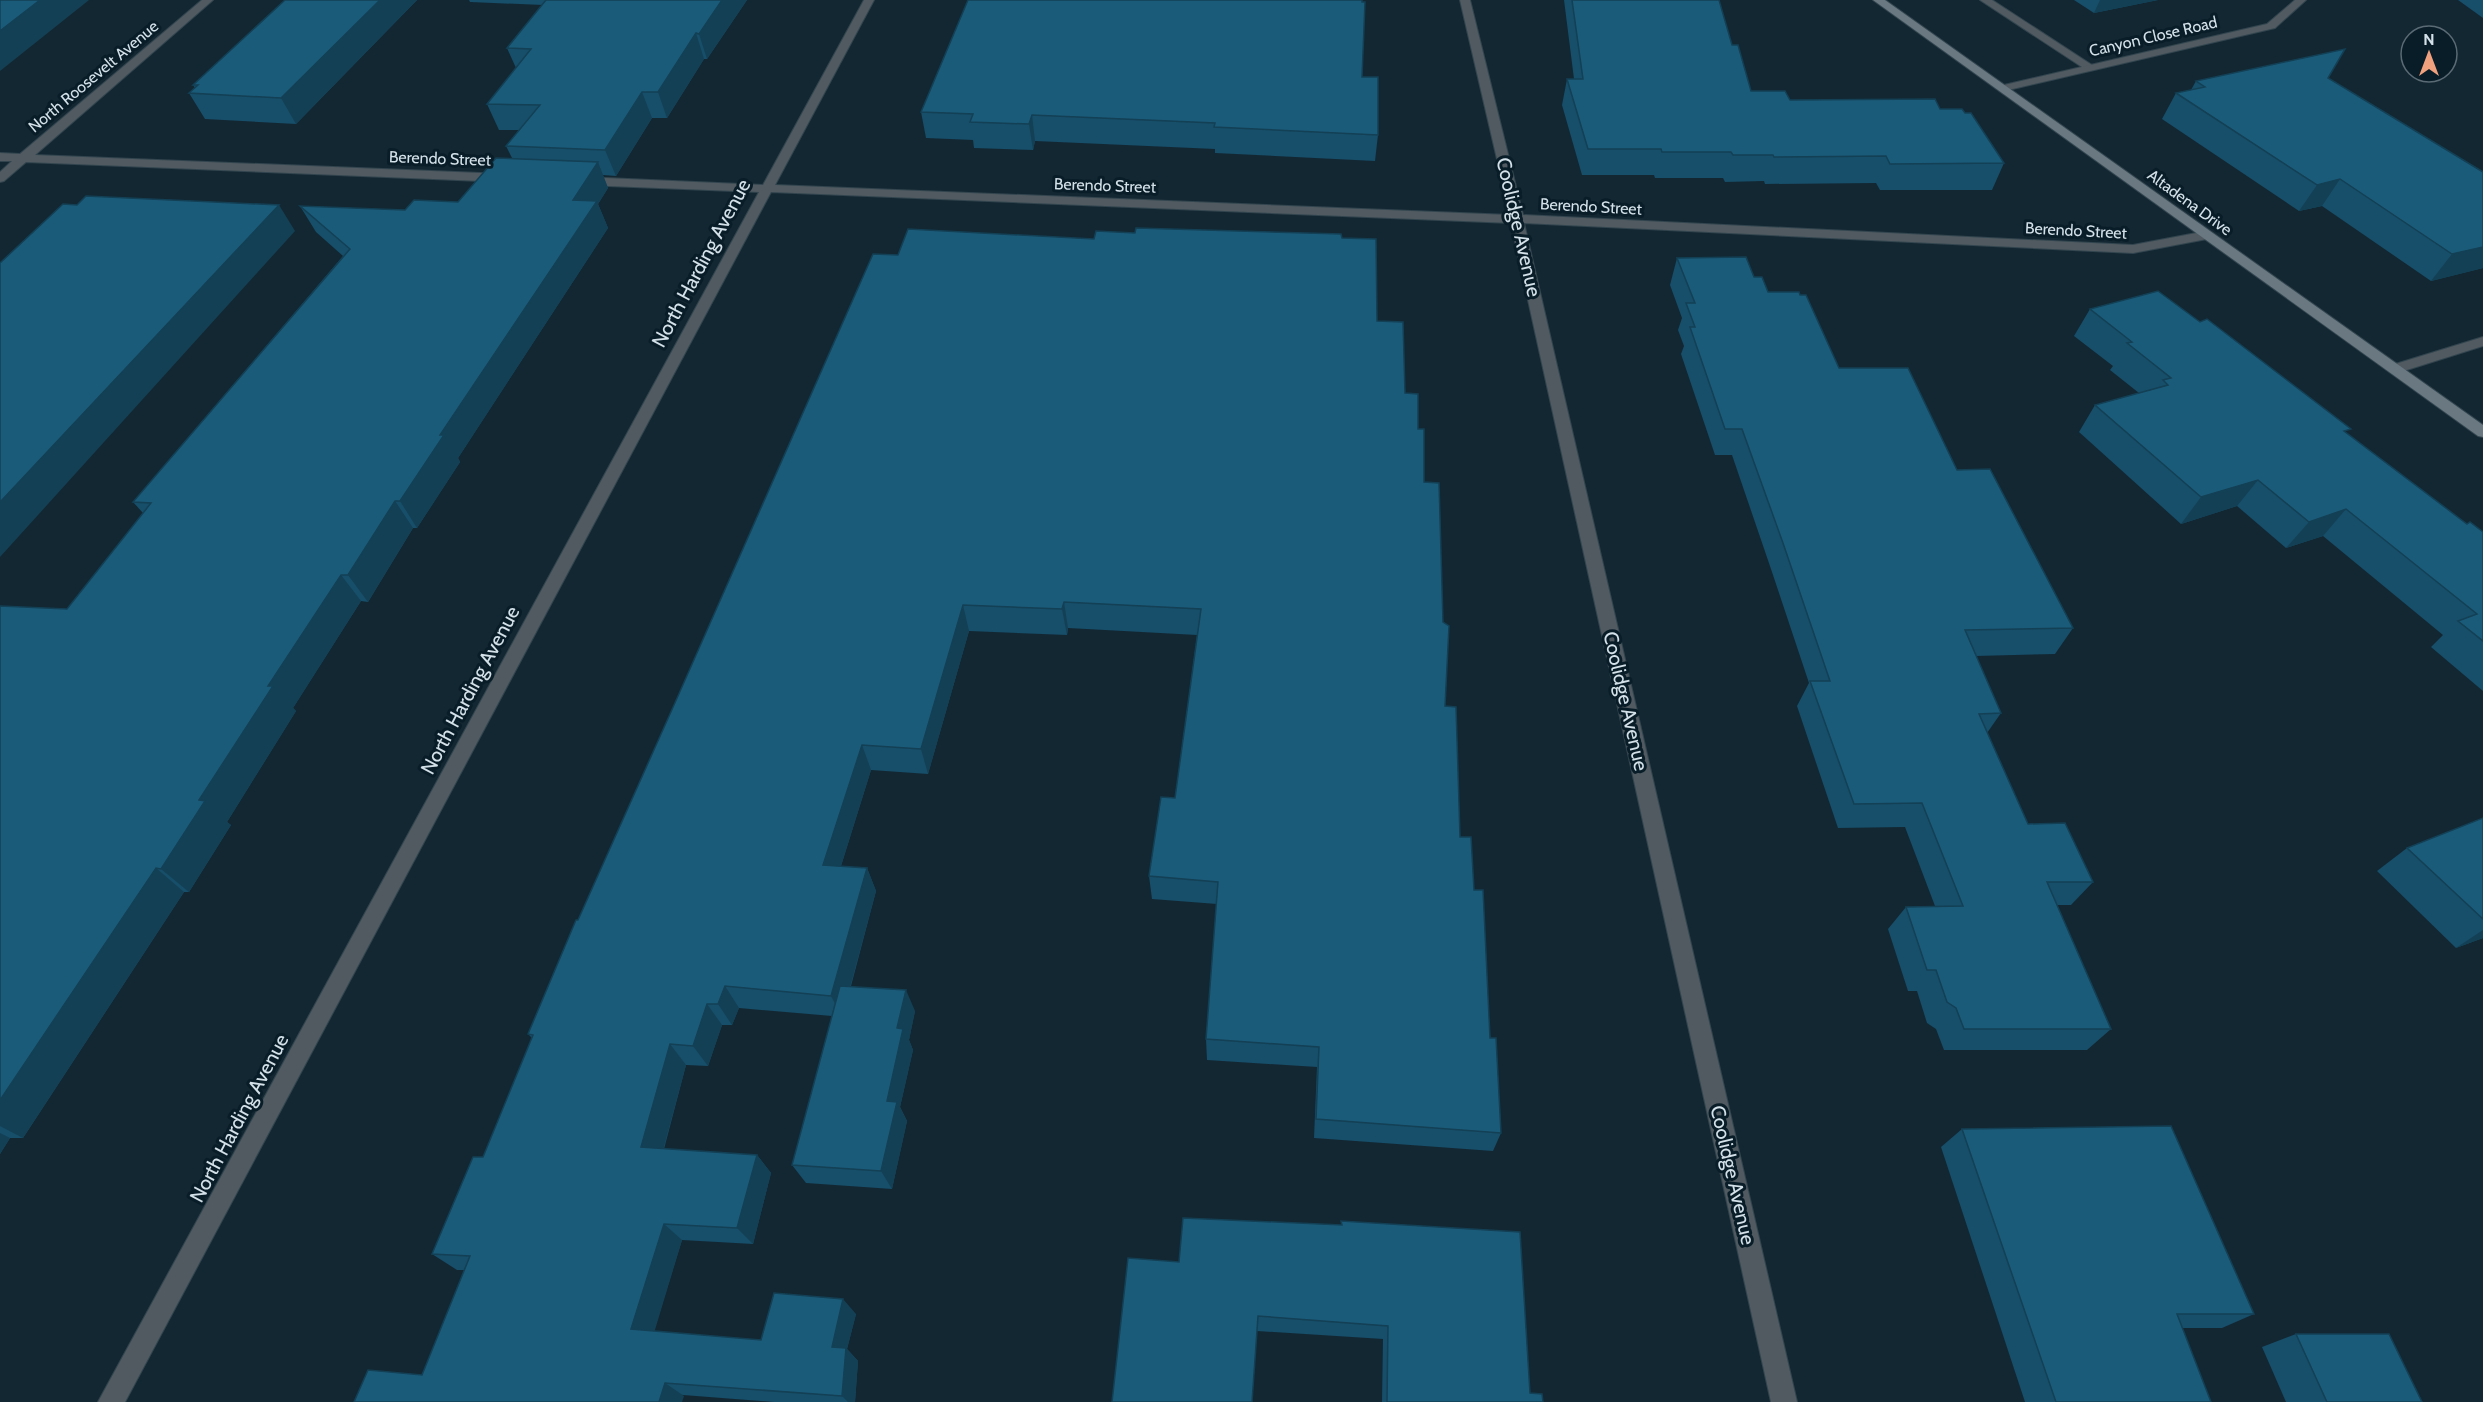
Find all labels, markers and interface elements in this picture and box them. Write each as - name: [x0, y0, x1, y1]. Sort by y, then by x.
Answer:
- street label: Canyon Close Road: [2087, 12, 2219, 60]
- street label: North Roosevelt Avenue: [25, 17, 162, 136]
- north arrow: [2399, 24, 2459, 84]
- text: N: [2423, 30, 2435, 49]
- street label: Berendo Street: [389, 147, 492, 170]
- street label: Coolidge Avenue: [1491, 155, 1547, 299]
- street label: Altadena Drive: [2144, 165, 2236, 239]
- street label: Berendo Street: [1054, 174, 1157, 197]
- street label: North Harding Avenue: [646, 175, 756, 351]
- street label: Berendo Street: [1539, 194, 1643, 219]
- street label: Berendo Street: [2024, 218, 2128, 243]
- street label: North Harding Avenue: [415, 602, 525, 778]
- street label: Coolidge Avenue: [1598, 629, 1654, 773]
- street label: North Harding Avenue: [184, 1030, 294, 1206]
- street label: Coolidge Avenue: [1705, 1103, 1761, 1247]

